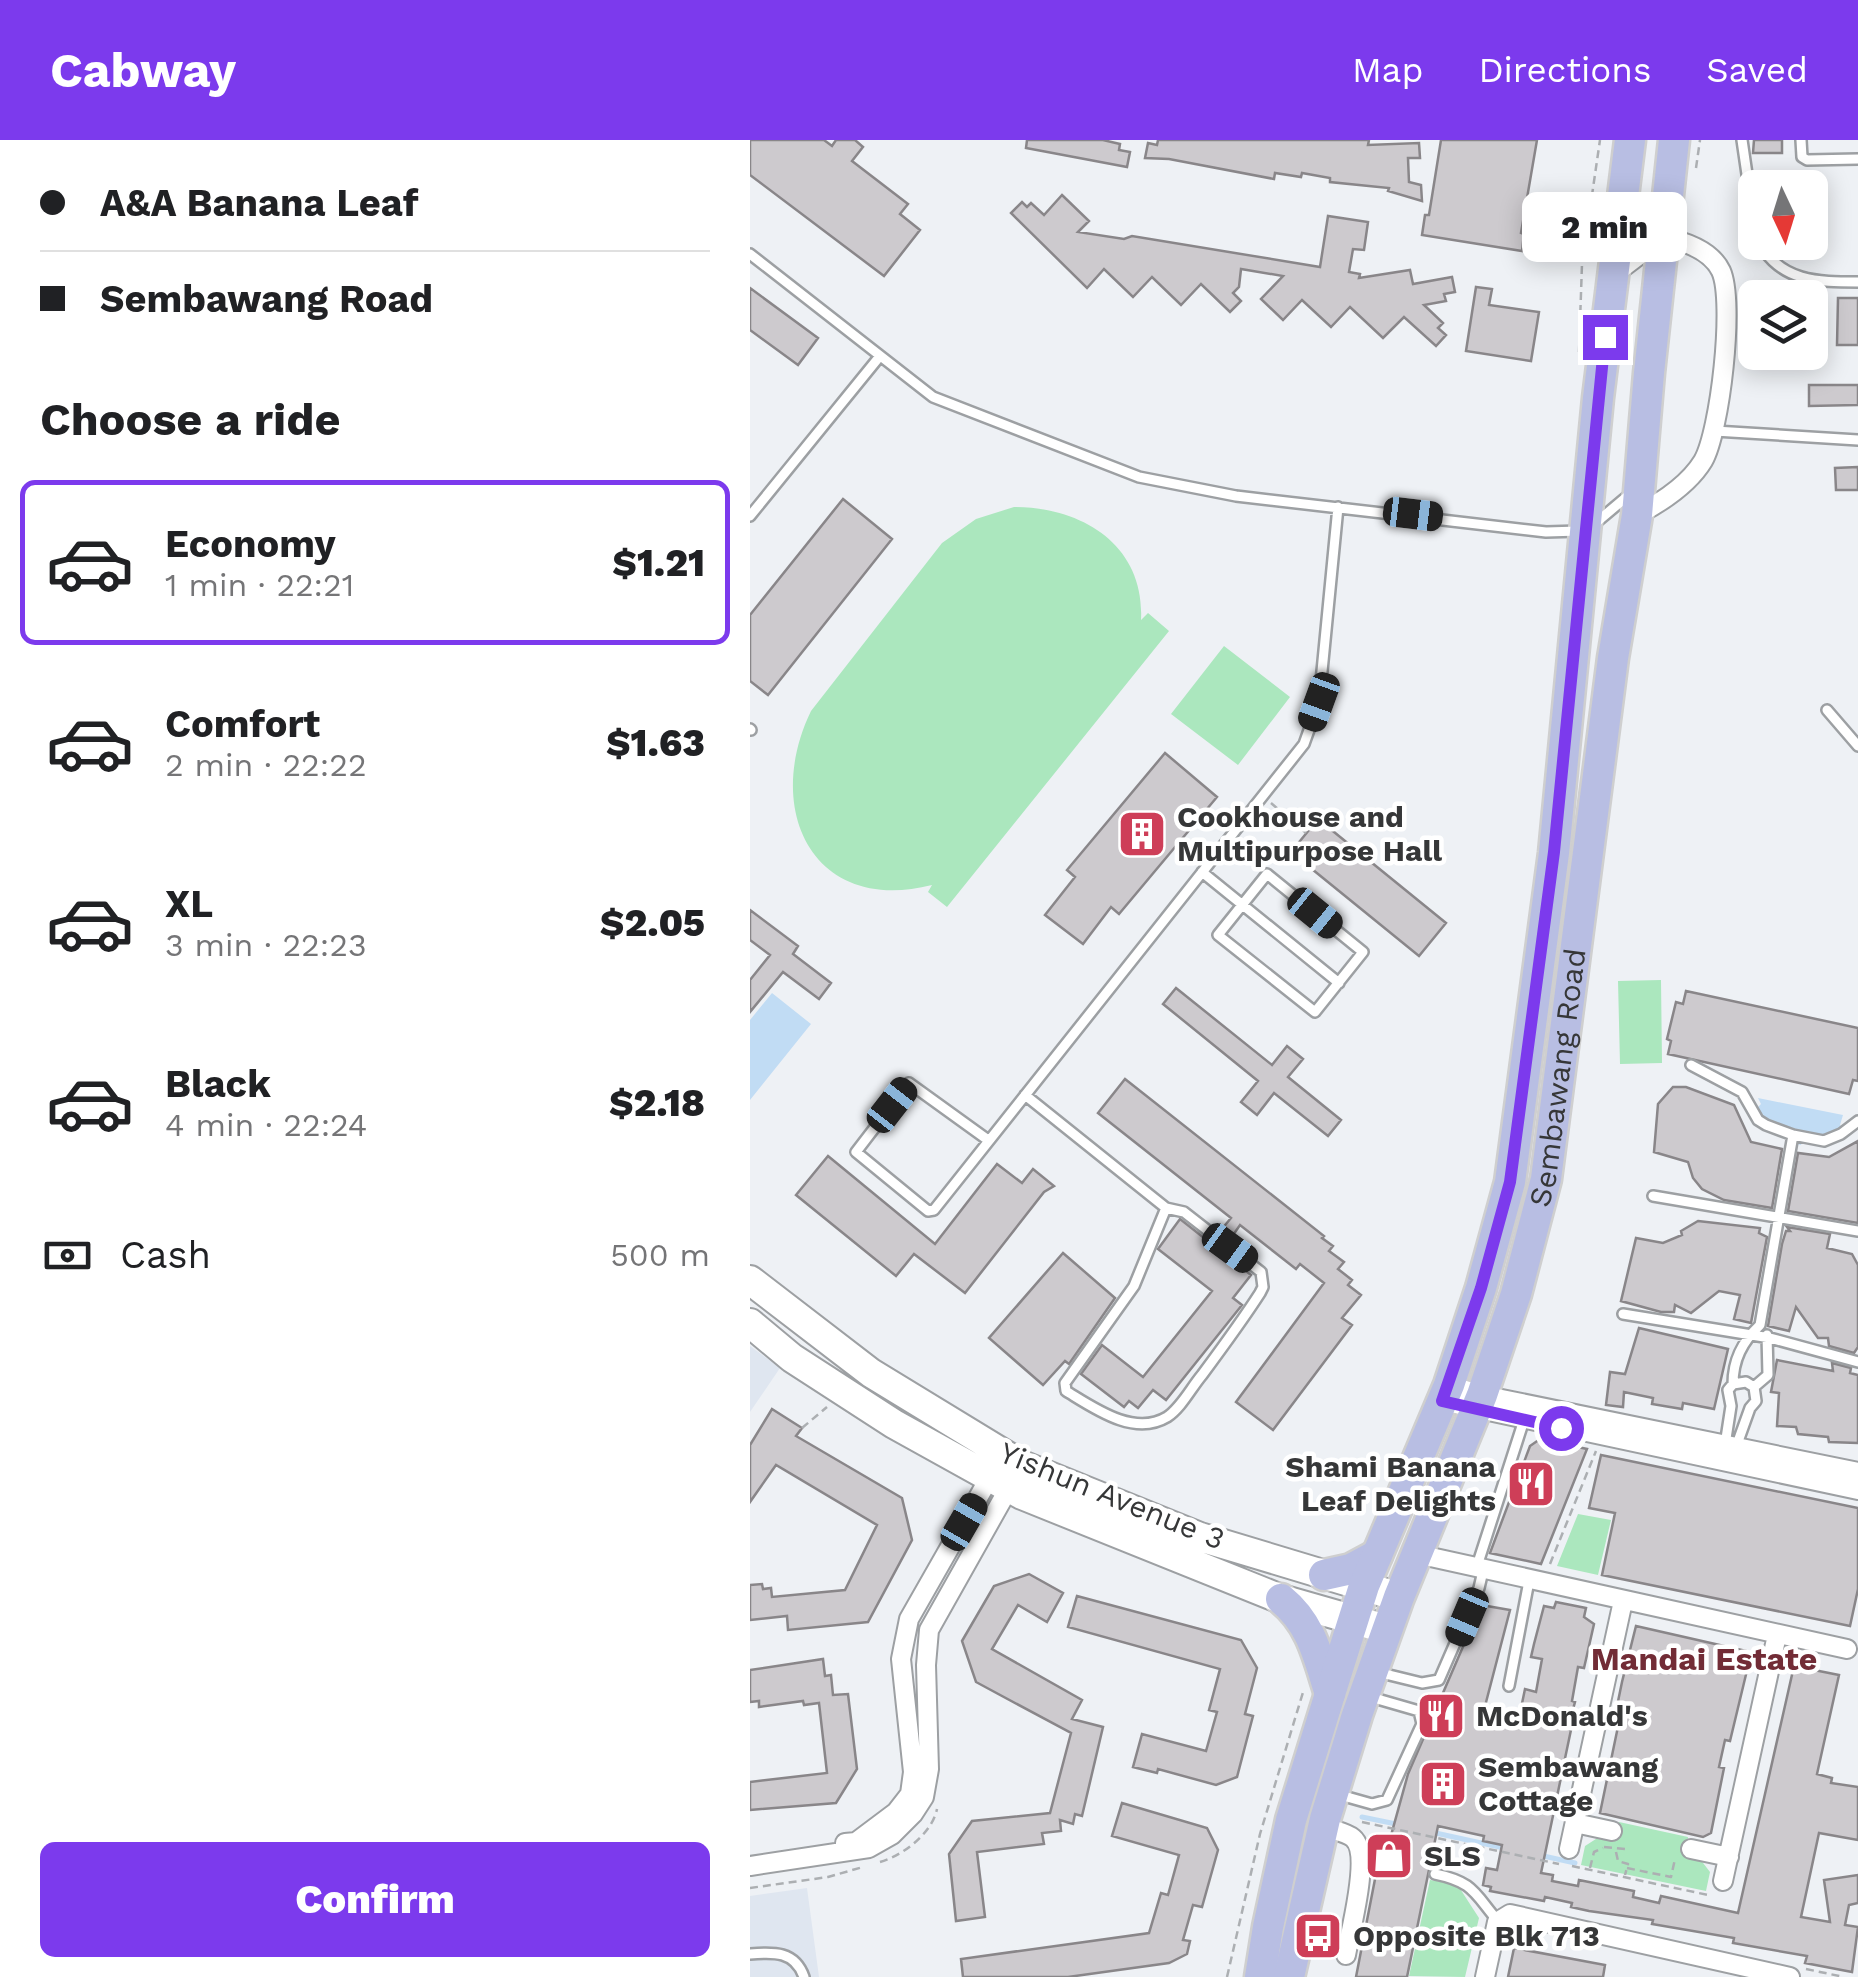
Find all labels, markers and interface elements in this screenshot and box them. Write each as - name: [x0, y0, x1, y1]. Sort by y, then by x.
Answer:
- text: Cabway: [50, 42, 236, 99]
- text: Map: [1352, 49, 1423, 91]
- text: Directions: [1478, 49, 1651, 91]
- text: Saved: [1706, 49, 1808, 91]
- north arrow: [1738, 170, 1828, 260]
- map controls: [1738, 170, 1828, 370]
- text: A&A Banana Leaf: [100, 181, 418, 225]
- callout: 2 min: [1522, 192, 1688, 262]
- text: 2 min: [1561, 208, 1648, 246]
- text: Sembawang Road: [100, 277, 433, 321]
- button: layers: [1738, 280, 1828, 370]
- route end: [1583, 315, 1628, 360]
- text: Choose a ride: [40, 393, 340, 446]
- car: [1381, 495, 1445, 533]
- icon: car: [45, 518, 135, 608]
- text: Economy: [165, 522, 336, 566]
- text: $1.21: [612, 541, 705, 585]
- text: 1 min · 22:21: [165, 566, 354, 604]
- car: [1295, 669, 1343, 735]
- icon: car: [45, 698, 135, 788]
- text: Comfort: [165, 702, 320, 746]
- text: $1.63: [606, 721, 705, 765]
- text: 2 min · 22:22: [165, 746, 367, 784]
- place label: Cookhouse and Multipurpose Hall: [1177, 799, 1442, 868]
- building icon: Cookhouse and Multipurpose Hall: [1116, 808, 1168, 860]
- icon: car: [45, 878, 135, 968]
- text: XL: [165, 882, 213, 926]
- car: [1282, 882, 1348, 944]
- text: $2.05: [600, 901, 705, 945]
- text: 3 min · 22:23: [165, 926, 367, 964]
- street label: Sembawang Road: [1521, 946, 1592, 1210]
- icon: car: [45, 1058, 135, 1148]
- text: Black: [165, 1062, 271, 1106]
- car: [862, 1072, 922, 1138]
- text: $2.18: [609, 1081, 705, 1125]
- text: 4 min · 22:24: [165, 1106, 367, 1144]
- car: [1197, 1218, 1263, 1278]
- icon: cash: [40, 1228, 95, 1283]
- text: Cash: [120, 1233, 211, 1277]
- text: 500 m: [610, 1236, 710, 1274]
- route start: [1539, 1406, 1584, 1451]
- street label: Yishun Avenue 3: [995, 1434, 1230, 1557]
- place label: Shami Banana Leaf Delights: [1285, 1449, 1497, 1518]
- restaurant icon: Shami Banana Leaf Delights: [1505, 1458, 1557, 1510]
- car: [936, 1489, 992, 1555]
- car: [1441, 1584, 1493, 1650]
- district label: Mandai Estate: [1591, 1640, 1817, 1678]
- restaurant icon: McDonald's: [1415, 1690, 1467, 1742]
- place label: McDonald's: [1476, 1698, 1648, 1733]
- place label: Sembawang Cottage: [1478, 1749, 1658, 1818]
- building icon: Sembawang Cottage: [1417, 1758, 1469, 1810]
- shop icon: SLS: [1363, 1830, 1415, 1882]
- place label: SLS: [1424, 1838, 1481, 1873]
- button: Confirm: [40, 1842, 710, 1957]
- bus stop icon: Opposite Blk 713: [1292, 1910, 1344, 1962]
- place label: Opposite Blk 713: [1353, 1918, 1600, 1953]

